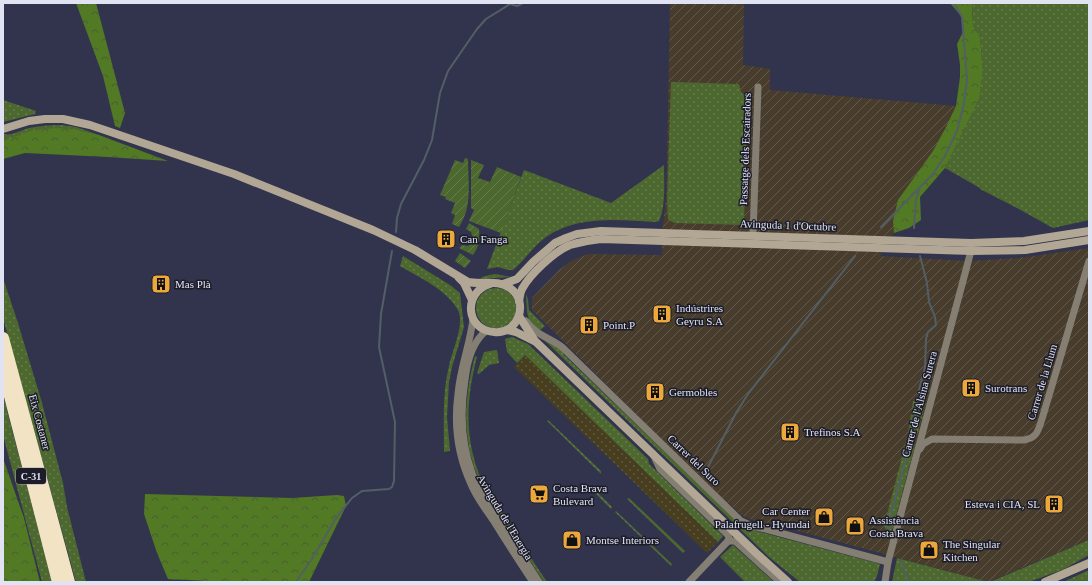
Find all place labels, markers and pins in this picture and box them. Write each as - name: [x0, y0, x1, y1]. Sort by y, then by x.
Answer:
- building icon: Can Fanga: [435, 228, 457, 250]
- place label: Can Fanga: [460, 233, 507, 245]
- building icon: Mas Plà: [150, 273, 172, 295]
- place label: Mas Plà: [175, 278, 211, 290]
- place label: Indústrires Geyru S.A: [676, 302, 723, 327]
- building icon: Indústrires Geyru S.A: [651, 303, 673, 325]
- building icon: Point.P: [578, 314, 600, 336]
- place label: Point.P: [603, 319, 635, 331]
- building icon: Surotrans: [960, 377, 982, 399]
- building icon: Germobles: [644, 381, 666, 403]
- place label: Surotrans: [985, 382, 1027, 394]
- place label: Germobles: [669, 386, 717, 398]
- building icon: Trefinos S.A: [779, 421, 801, 443]
- place label: Trefinos S.A: [804, 426, 860, 438]
- place label: Costa Brava Bulevard: [553, 482, 607, 507]
- supermarket icon: Costa Brava Bulevard: [528, 483, 550, 505]
- building icon: Esteva i CIA, SL: [1043, 493, 1065, 515]
- place label: Esteva i CIA, SL: [965, 498, 1040, 510]
- place label: Car Center Palafrugell - Hyundai: [715, 505, 810, 530]
- shop icon: Car Center Palafrugell - Hyundai: [813, 506, 835, 528]
- place label: Assistència Costa Brava: [869, 514, 923, 539]
- shop icon: Assistència Costa Brava: [844, 515, 866, 537]
- shop icon: Montse Interiors: [561, 529, 583, 551]
- place label: Montse Interiors: [586, 534, 659, 546]
- place label: The Singular Kitchen: [943, 538, 1000, 563]
- shop icon: The Singular Kitchen: [918, 539, 940, 561]

